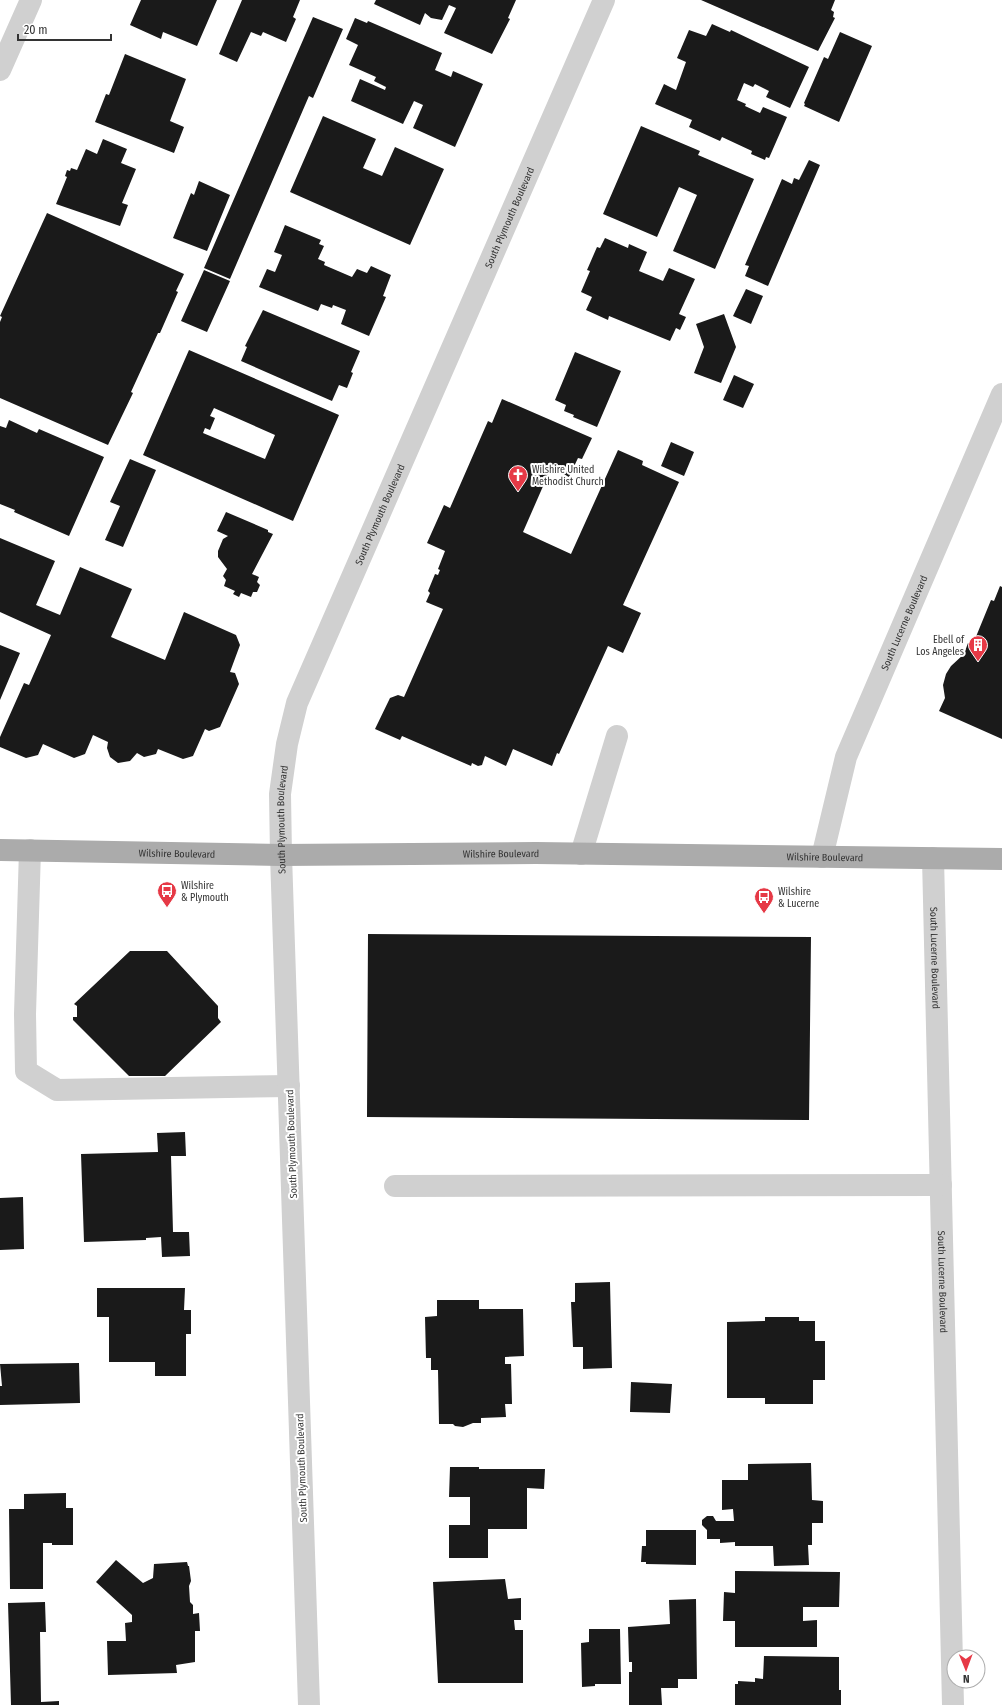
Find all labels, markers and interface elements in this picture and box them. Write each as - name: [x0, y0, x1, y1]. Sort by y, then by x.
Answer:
- scale bar: [18, 16, 111, 42]
- text: 20 m: [24, 23, 48, 37]
- street label: South Plymouth Boulevard: [483, 166, 537, 270]
- street label: South Plymouth Boulevard: [353, 462, 408, 567]
- church icon: Wilshire United Methodist Church: [507, 464, 529, 492]
- place label: Wilshire United Methodist Church: [532, 464, 604, 488]
- street label: South Lucerne Boulevard: [879, 574, 930, 672]
- place label: Ebell of Los Angeles: [916, 634, 965, 658]
- building icon: Ebell of Los Angeles: [967, 634, 989, 662]
- street label: South Plymouth Boulevard: [275, 765, 291, 874]
- street label: Wilshire Boulevard: [139, 847, 215, 861]
- street label: Wilshire Boulevard: [463, 848, 539, 861]
- street label: Wilshire Boulevard: [787, 851, 863, 864]
- bus stop icon: Wilshire & Plymouth: [156, 880, 178, 908]
- place label: Wilshire & Plymouth: [181, 880, 229, 904]
- bus stop icon: Wilshire & Lucerne: [753, 886, 775, 914]
- place label: Wilshire & Lucerne: [778, 886, 819, 910]
- street label: South Lucerne Boulevard: [927, 907, 942, 1009]
- street label: South Plymouth Boulevard: [284, 1089, 300, 1199]
- street label: South Lucerne Boulevard: [935, 1231, 949, 1333]
- street label: South Plymouth Boulevard: [294, 1413, 310, 1523]
- north arrow: [946, 1649, 986, 1689]
- text: N: [963, 1672, 970, 1685]

